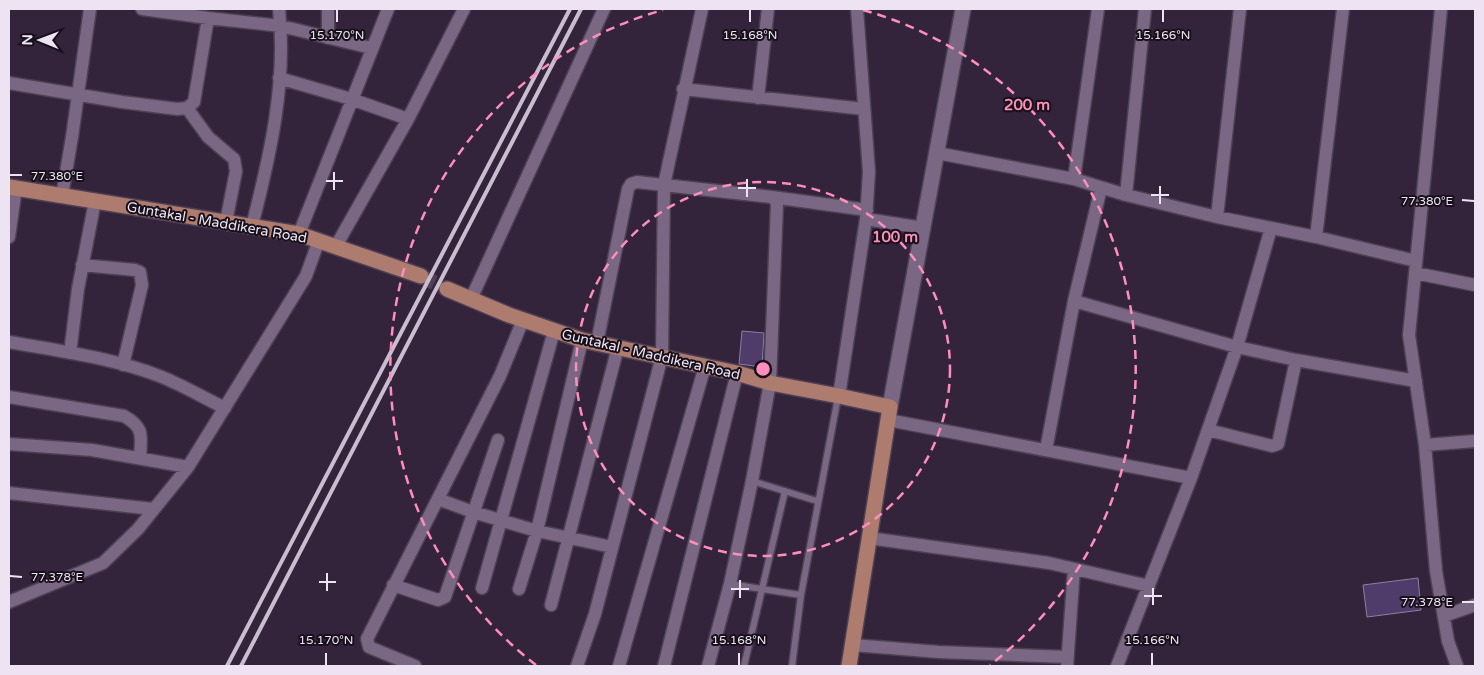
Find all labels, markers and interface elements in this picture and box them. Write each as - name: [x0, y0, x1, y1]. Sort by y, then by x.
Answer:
- north arrow: [15, 15, 65, 65]
- text: 15.170°N: [310, 28, 364, 42]
- text: 15.168°N: [723, 28, 777, 42]
- text: 15.166°N: [1136, 28, 1190, 42]
- text: N: [19, 34, 36, 46]
- text: 200 m: [1004, 96, 1050, 114]
- text: 77.380°E: [31, 169, 84, 183]
- text: 77.380°E: [1401, 194, 1454, 208]
- street label: Guntakal - Maddikera Road: [126, 198, 308, 247]
- text: 100 m: [872, 228, 918, 246]
- street label: Guntakal - Maddikera Road: [560, 326, 742, 383]
- centre of rings: [754, 360, 772, 378]
- text: 77.378°E: [31, 570, 84, 584]
- text: 77.378°E: [1401, 595, 1454, 609]
- text: 15.170°N: [299, 633, 353, 647]
- text: 15.168°N: [712, 633, 766, 647]
- text: 15.166°N: [1125, 633, 1179, 647]

